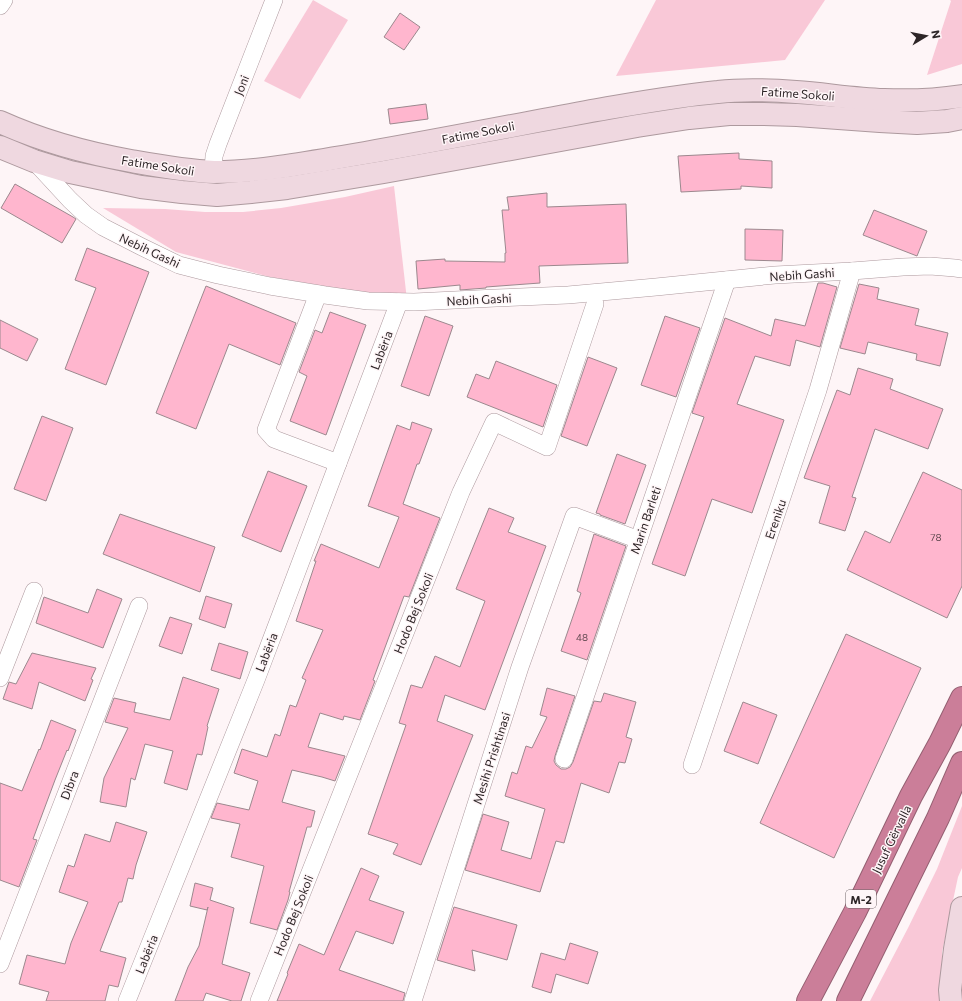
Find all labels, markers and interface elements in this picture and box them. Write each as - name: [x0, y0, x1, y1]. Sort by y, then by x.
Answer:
- north arrow: [906, 16, 946, 56]
- text: N: [929, 29, 943, 39]
- street label: Joni: [231, 73, 252, 98]
- street label: Fatime Sokoli: [761, 83, 835, 103]
- street label: Fatime Sokoli: [440, 118, 516, 146]
- street label: Fatime Sokoli: [120, 152, 196, 178]
- street label: Nebih Gashi: [117, 230, 183, 270]
- street label: Nebih Gashi: [769, 265, 835, 283]
- street label: Nebih Gashi: [446, 290, 512, 308]
- street label: Labëria: [367, 328, 395, 372]
- street label: Marin Barleti: [627, 484, 663, 556]
- street label: Ereniku: [762, 497, 788, 541]
- house number: 78: [930, 531, 942, 543]
- street label: Hodo Bej Sokoli: [390, 571, 436, 655]
- street label: Labëria: [252, 630, 280, 674]
- house number: 48: [576, 631, 588, 643]
- street label: Mesihi Prishtinasi: [470, 710, 512, 806]
- street label: Dibra: [57, 768, 81, 802]
- street label: Jusuf Gërvalla: [868, 803, 914, 876]
- street label: Hodo Bej Sokoli: [270, 873, 316, 957]
- road number: M-2: [846, 890, 876, 908]
- street label: Labëria: [132, 932, 160, 976]

